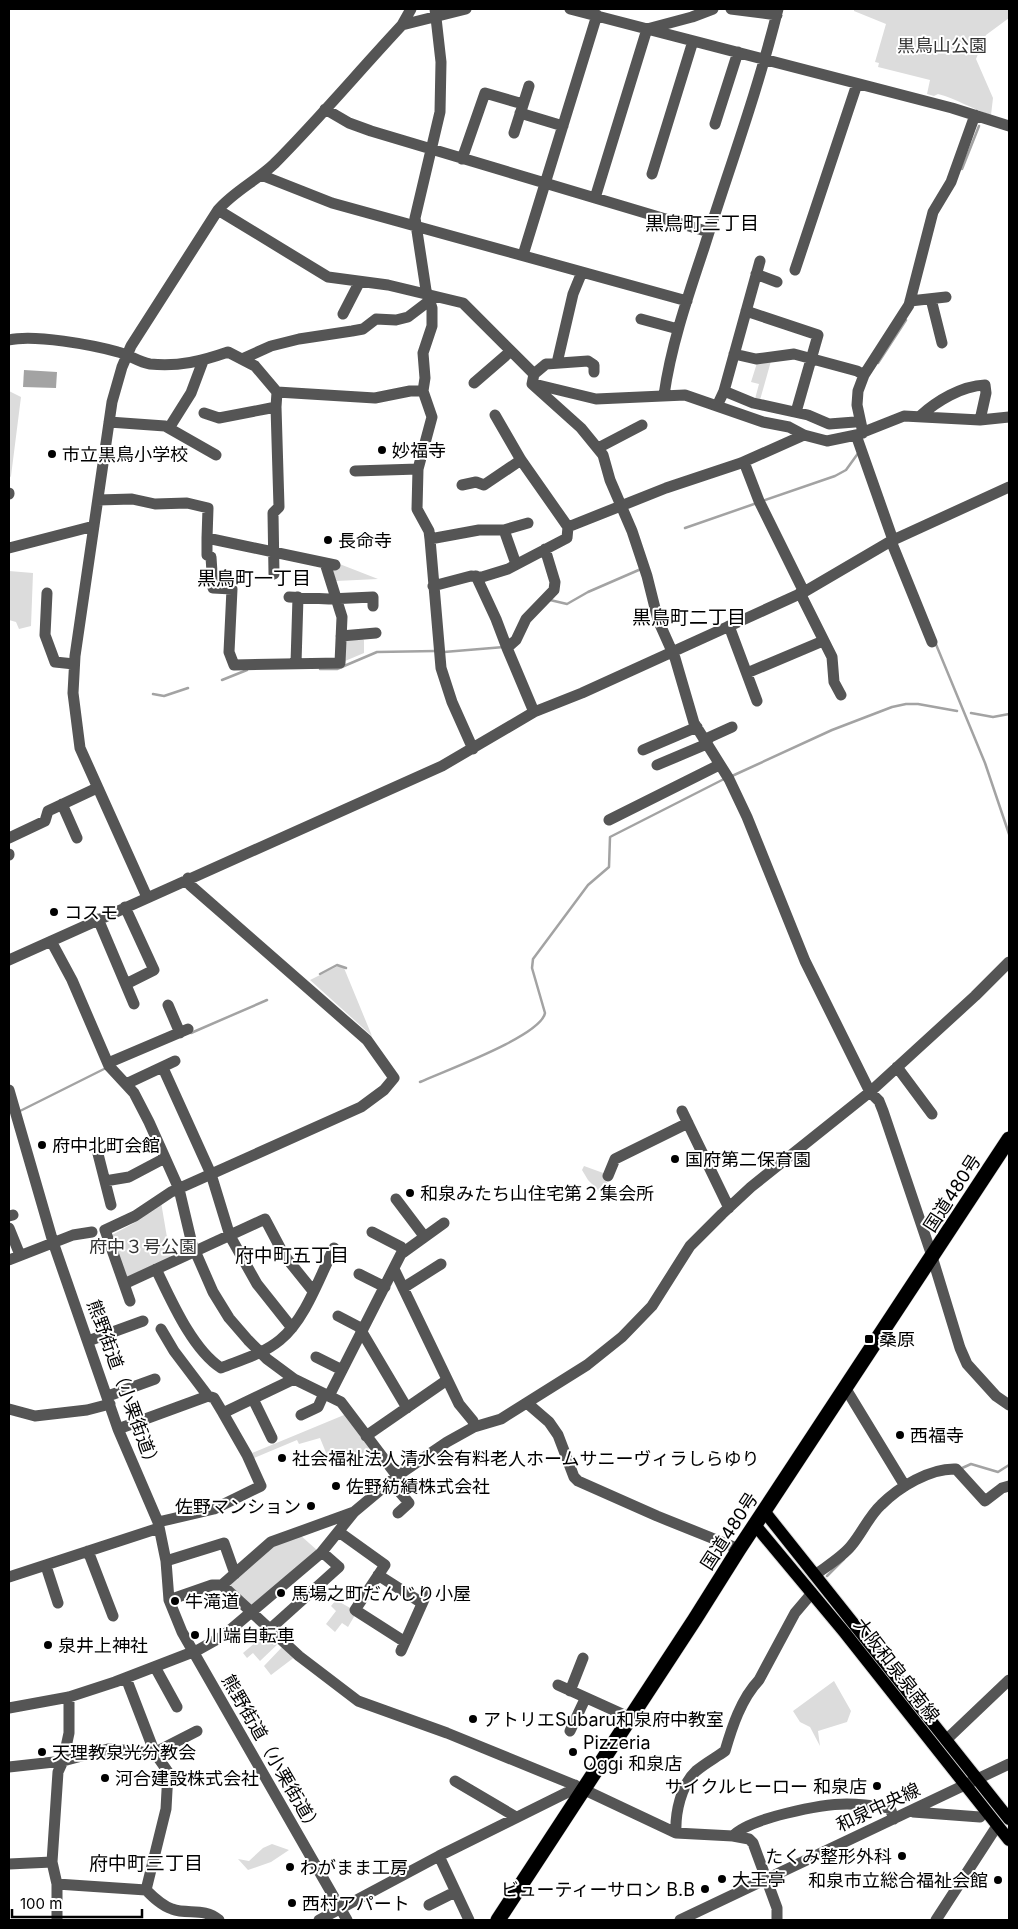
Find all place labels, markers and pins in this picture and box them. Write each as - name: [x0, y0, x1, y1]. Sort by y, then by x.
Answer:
- place label: 妙福寺: [392, 440, 446, 461]
- place label: 市立黒鳥小学校: [62, 444, 188, 465]
- marker: 妙福寺: [376, 444, 388, 456]
- marker: 市立黒鳥小学校: [46, 448, 58, 460]
- place label: 長命寺: [338, 530, 392, 551]
- marker: 長命寺: [322, 534, 334, 546]
- place label: コスモ: [64, 902, 118, 923]
- marker: コスモ: [48, 906, 60, 918]
- place label: 府中北町会館: [52, 1135, 160, 1156]
- marker: 府中北町会館: [36, 1139, 48, 1151]
- place label: 国府第二保育園: [685, 1149, 811, 1170]
- marker: 国府第二保育園: [669, 1153, 681, 1165]
- place label: 和泉みたち山住宅第２集会所: [420, 1183, 654, 1204]
- marker: 和泉みたち山住宅第２集会所: [404, 1187, 416, 1199]
- place label: 桑原: [879, 1329, 915, 1350]
- marker: 桑原: [863, 1333, 875, 1345]
- place label: 西福寺: [910, 1425, 964, 1446]
- marker: 西福寺: [894, 1429, 906, 1441]
- place label: 社会福祉法人清水会有料老人ホームサニーヴィラしらゆり: [292, 1448, 759, 1469]
- marker: 社会福祉法人清水会有料老人ホームサニーヴィラしらゆり: [276, 1452, 288, 1464]
- place label: 佐野紡績株式会社: [346, 1476, 490, 1497]
- marker: 佐野紡績株式会社: [330, 1480, 342, 1492]
- place label: 佐野マンション: [175, 1496, 301, 1517]
- marker: 佐野マンション: [305, 1500, 317, 1512]
- place label: 馬場之町だんじり小屋: [291, 1583, 471, 1604]
- marker: 馬場之町だんじり小屋: [275, 1587, 287, 1599]
- place label: 牛滝道: [185, 1591, 239, 1612]
- marker: 牛滝道: [169, 1595, 181, 1607]
- place label: 川端自転車: [205, 1625, 295, 1646]
- marker: 川端自転車: [189, 1629, 201, 1641]
- place label: 泉井上神社: [58, 1635, 148, 1656]
- marker: 泉井上神社: [42, 1639, 54, 1651]
- place label: アトリエSubaru和泉府中教室: [483, 1709, 724, 1730]
- marker: アトリエSubaru和泉府中教室: [467, 1713, 479, 1725]
- place label: Pizzeria Oggi 和泉店: [583, 1732, 682, 1774]
- place label: 天理教泉光分教会: [52, 1742, 196, 1763]
- marker: 天理教泉光分教会: [36, 1746, 48, 1758]
- marker: Pizzeria Oggi 和泉店: [567, 1746, 579, 1758]
- place label: 河合建設株式会社: [115, 1768, 259, 1789]
- marker: 河合建設株式会社: [99, 1772, 111, 1784]
- place label: サイクルヒーロー 和泉店: [665, 1776, 867, 1797]
- marker: サイクルヒーロー 和泉店: [871, 1780, 883, 1792]
- place label: たくみ整形外科: [765, 1846, 892, 1867]
- marker: たくみ整形外科: [896, 1850, 908, 1862]
- place label: わがまま工房: [300, 1857, 408, 1878]
- marker: わがまま工房: [284, 1861, 296, 1873]
- place label: 大王亭: [732, 1869, 786, 1890]
- place label: 和泉市立総合福祉会館: [808, 1870, 988, 1891]
- marker: 大王亭: [716, 1873, 728, 1885]
- marker: 和泉市立総合福祉会館: [992, 1874, 1004, 1886]
- place label: ビューティーサロン B.B: [501, 1879, 695, 1900]
- marker: ビューティーサロン B.B: [699, 1883, 711, 1895]
- place label: 西村アパート: [302, 1893, 410, 1914]
- marker: 西村アパート: [286, 1897, 298, 1909]

